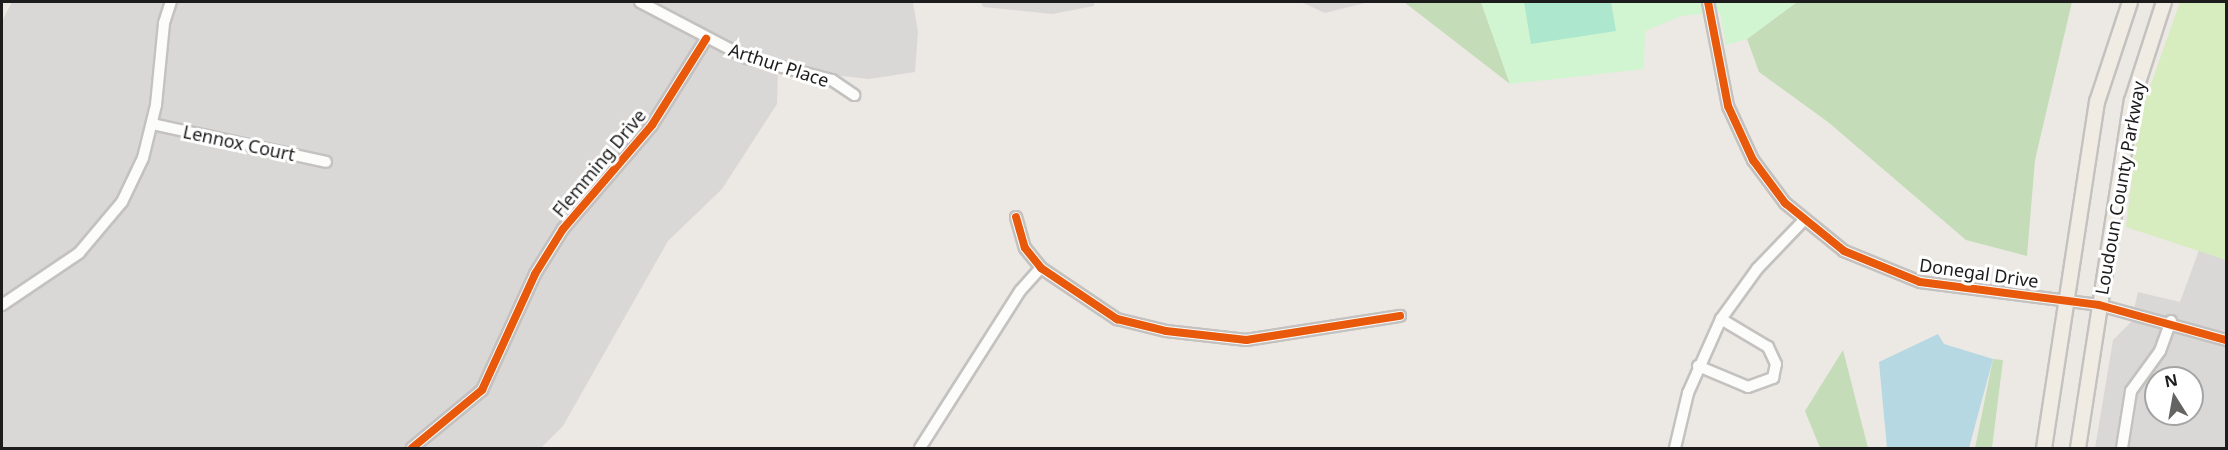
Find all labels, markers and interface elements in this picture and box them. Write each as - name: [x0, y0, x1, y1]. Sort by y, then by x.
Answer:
- street label: Arthur Place: [726, 39, 832, 91]
- street label: Loudoun County Parkway: [2091, 79, 2149, 297]
- street label: Flemming Drive: [548, 105, 650, 221]
- street label: Lennox Court: [181, 121, 297, 165]
- street label: Donegal Drive: [1918, 254, 2040, 292]
- north arrow: [2144, 366, 2204, 426]
- text: N: [2162, 368, 2179, 392]

